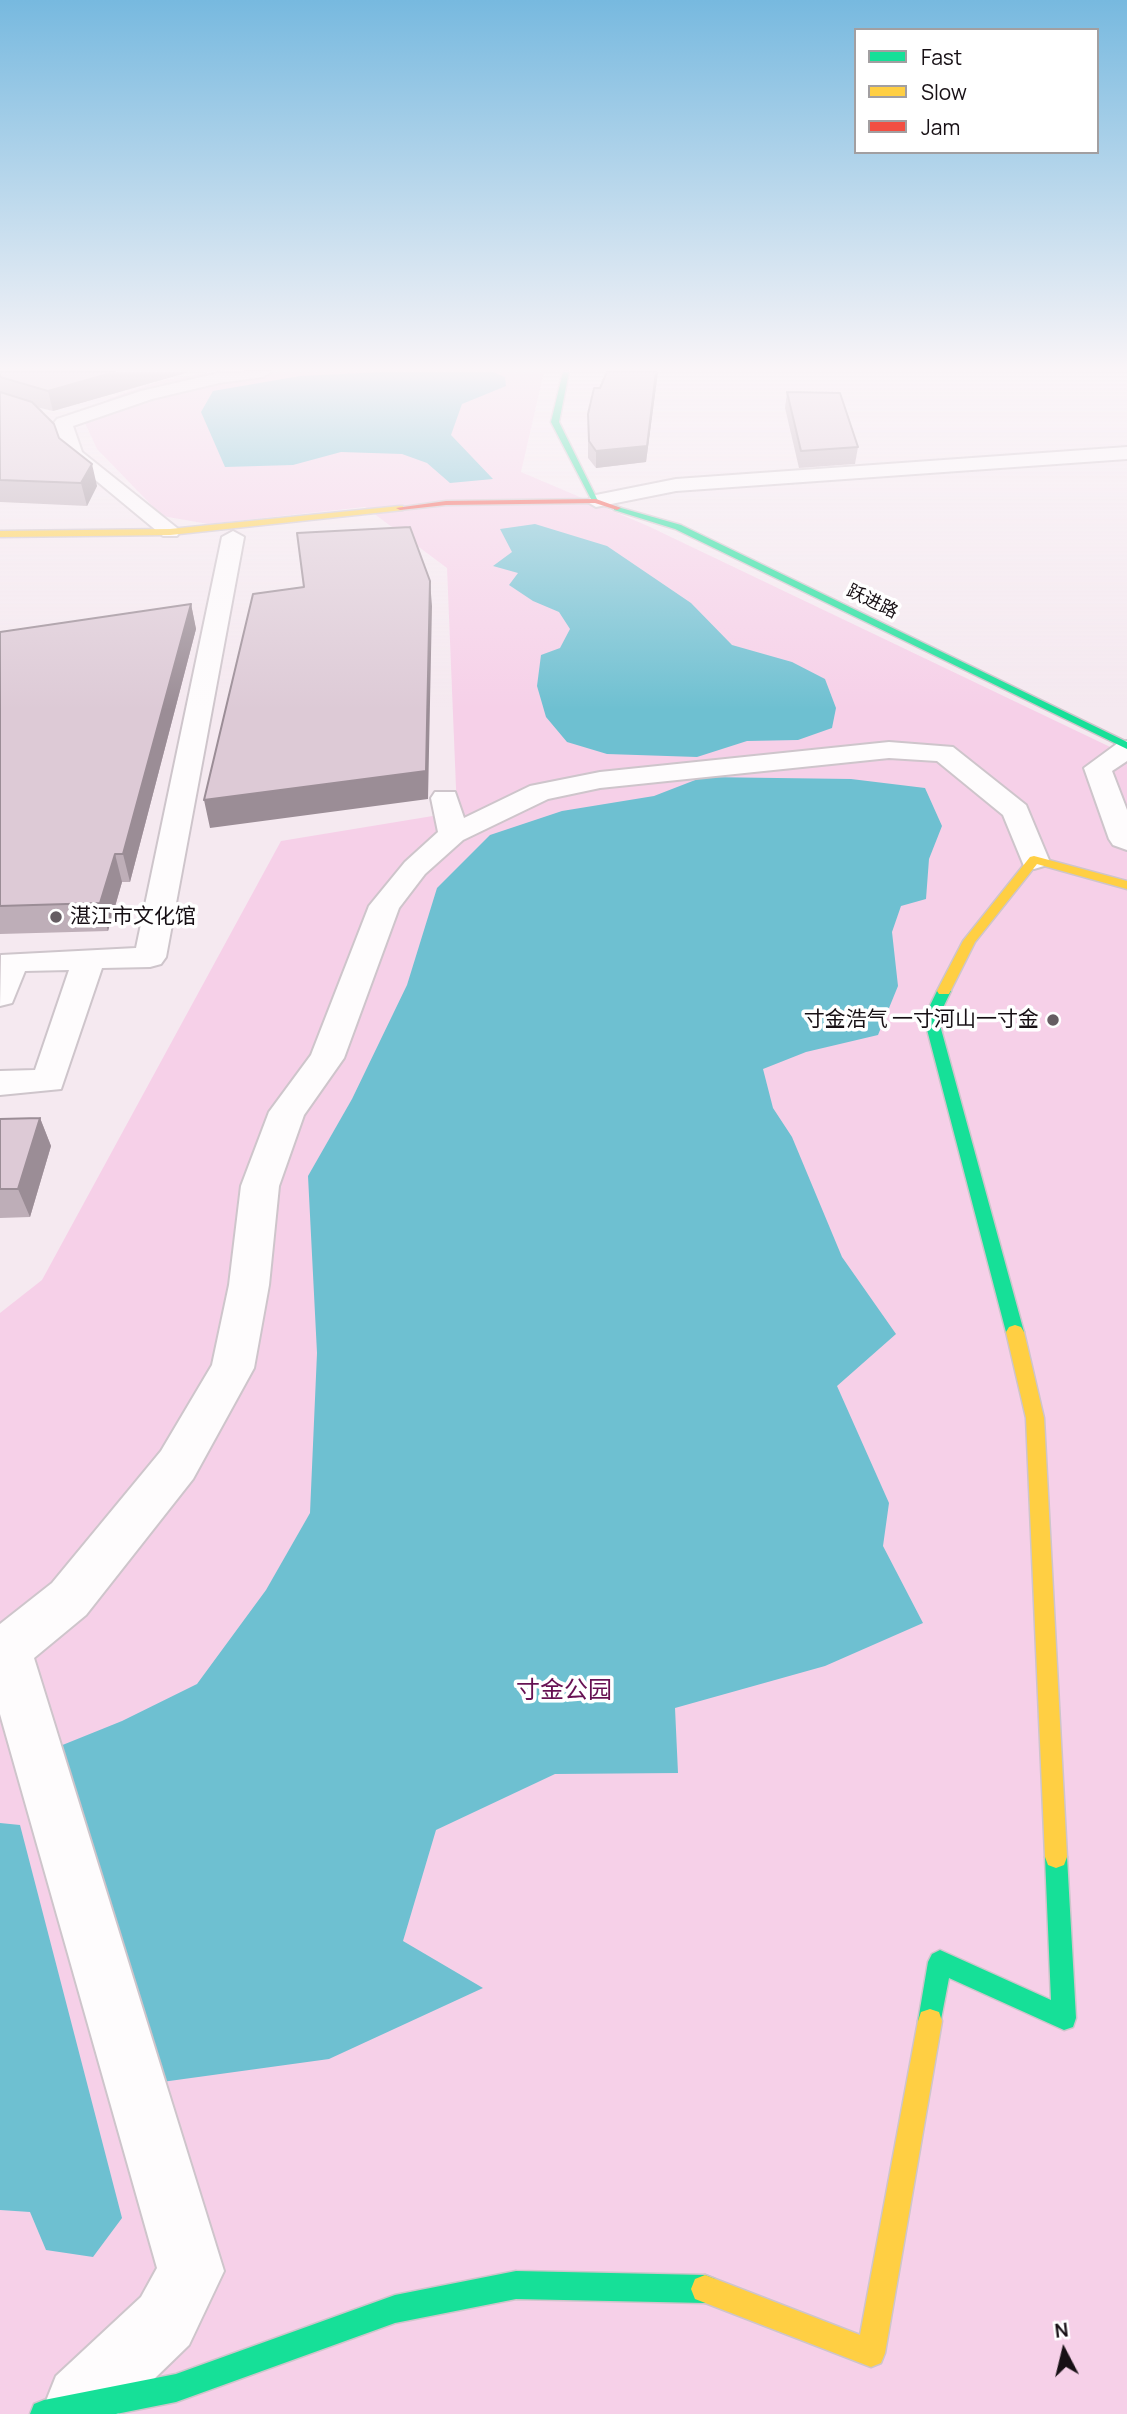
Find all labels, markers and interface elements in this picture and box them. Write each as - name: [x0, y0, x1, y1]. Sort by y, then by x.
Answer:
- legend: [854, 28, 1099, 154]
- text: Fast: [921, 43, 962, 71]
- text: Slow: [921, 78, 967, 106]
- text: Jam: [921, 113, 960, 141]
- street label: 跃进路: [843, 580, 901, 624]
- place label: 湛江市文化馆: [70, 904, 196, 930]
- marker: 湛江市文化馆: [48, 909, 64, 925]
- place label: 寸金浩气 一寸河山一寸金: [804, 1007, 1039, 1033]
- marker: 寸金浩气 一寸河山一寸金: [1045, 1012, 1061, 1028]
- park label: 寸金公园: [516, 1677, 612, 1705]
- north arrow: [1029, 2316, 1099, 2386]
- text: N: [1053, 2316, 1070, 2344]

